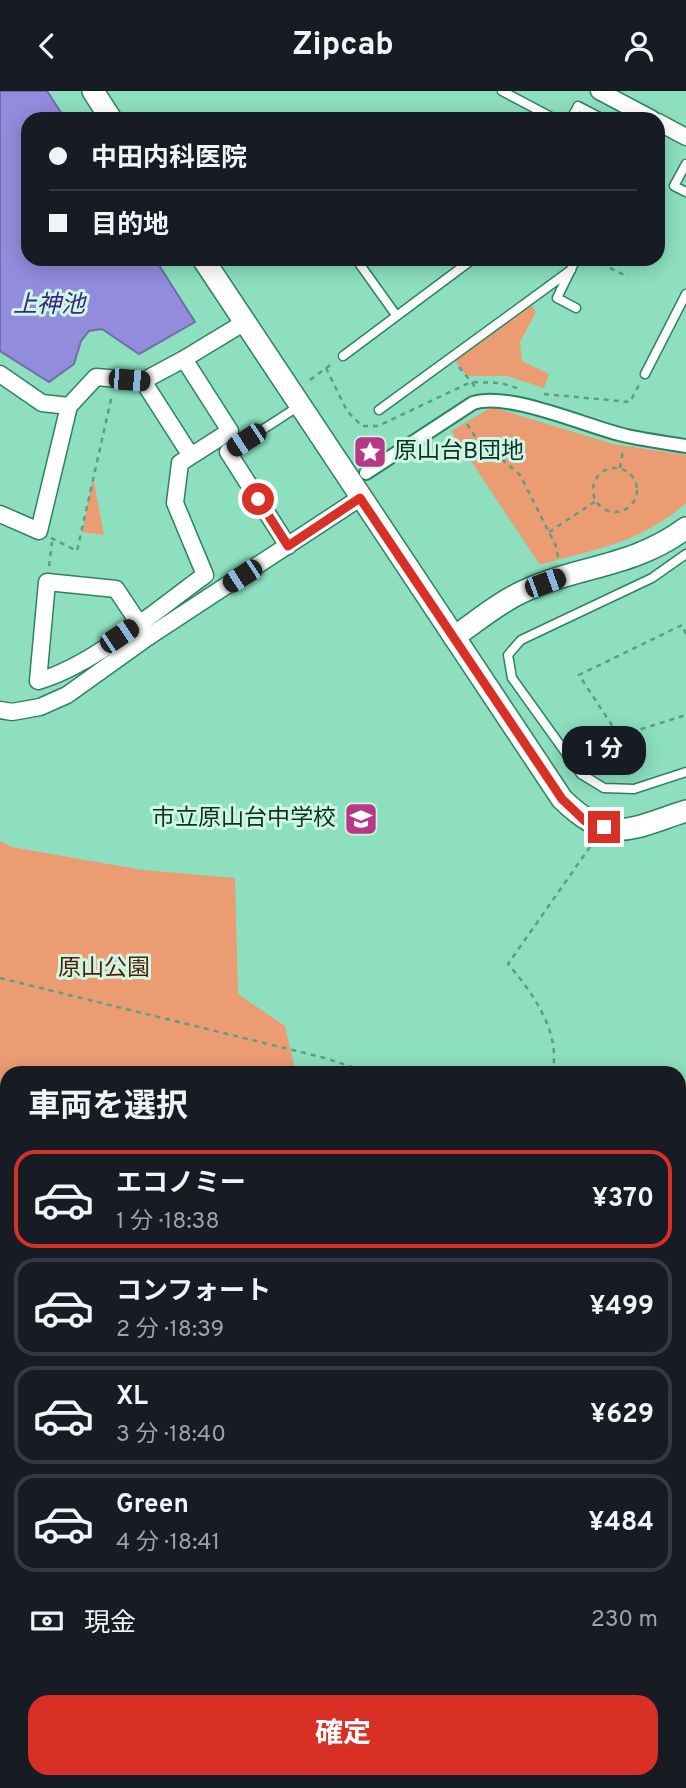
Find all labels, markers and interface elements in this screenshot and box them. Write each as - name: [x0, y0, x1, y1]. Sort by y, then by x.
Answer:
- text: Zipcab: [292, 26, 394, 66]
- icon: back: [28, 27, 66, 65]
- icon: person: [620, 27, 658, 65]
- text: 中田内科医院: [91, 143, 247, 176]
- text: 目的地: [91, 210, 169, 243]
- water label: 上神池: [13, 291, 87, 321]
- car: [108, 368, 151, 392]
- car: [223, 420, 270, 460]
- place icon: 原山台B団地: [351, 433, 389, 471]
- place label: 原山台B団地: [394, 438, 524, 467]
- route start: [242, 483, 274, 515]
- car: [219, 556, 266, 596]
- car: [522, 566, 569, 600]
- car: [96, 616, 143, 656]
- callout: 1 分: [562, 725, 646, 775]
- text: 1 分: [585, 736, 623, 765]
- school or university icon: 市立原山台中学校: [342, 800, 380, 838]
- place label: 市立原山台中学校: [152, 805, 336, 834]
- route end: [588, 811, 620, 843]
- park label: 原山公園: [58, 955, 150, 984]
- text: 車両を選択: [28, 1088, 188, 1128]
- icon: car: [32, 1168, 95, 1231]
- text: エコノミー: [116, 1168, 246, 1201]
- text: ¥370: [592, 1183, 654, 1216]
- text: 1 分 · 18:38: [116, 1208, 220, 1237]
- icon: car: [32, 1276, 95, 1339]
- text: コンフォート: [116, 1276, 271, 1309]
- text: ¥499: [590, 1291, 654, 1324]
- text: 2 分 · 18:39: [116, 1316, 224, 1345]
- text: XL: [116, 1381, 148, 1414]
- icon: car: [32, 1384, 95, 1447]
- text: ¥629: [590, 1399, 654, 1432]
- text: 3 分 · 18:40: [116, 1421, 226, 1450]
- text: Green: [116, 1489, 189, 1522]
- icon: car: [32, 1492, 95, 1555]
- text: ¥484: [588, 1507, 654, 1540]
- text: 4 分 · 18:41: [116, 1529, 220, 1558]
- icon: cash: [28, 1602, 66, 1640]
- text: 230 m: [591, 1606, 658, 1635]
- text: 現金: [84, 1608, 136, 1641]
- button: 確定: [28, 1695, 658, 1775]

